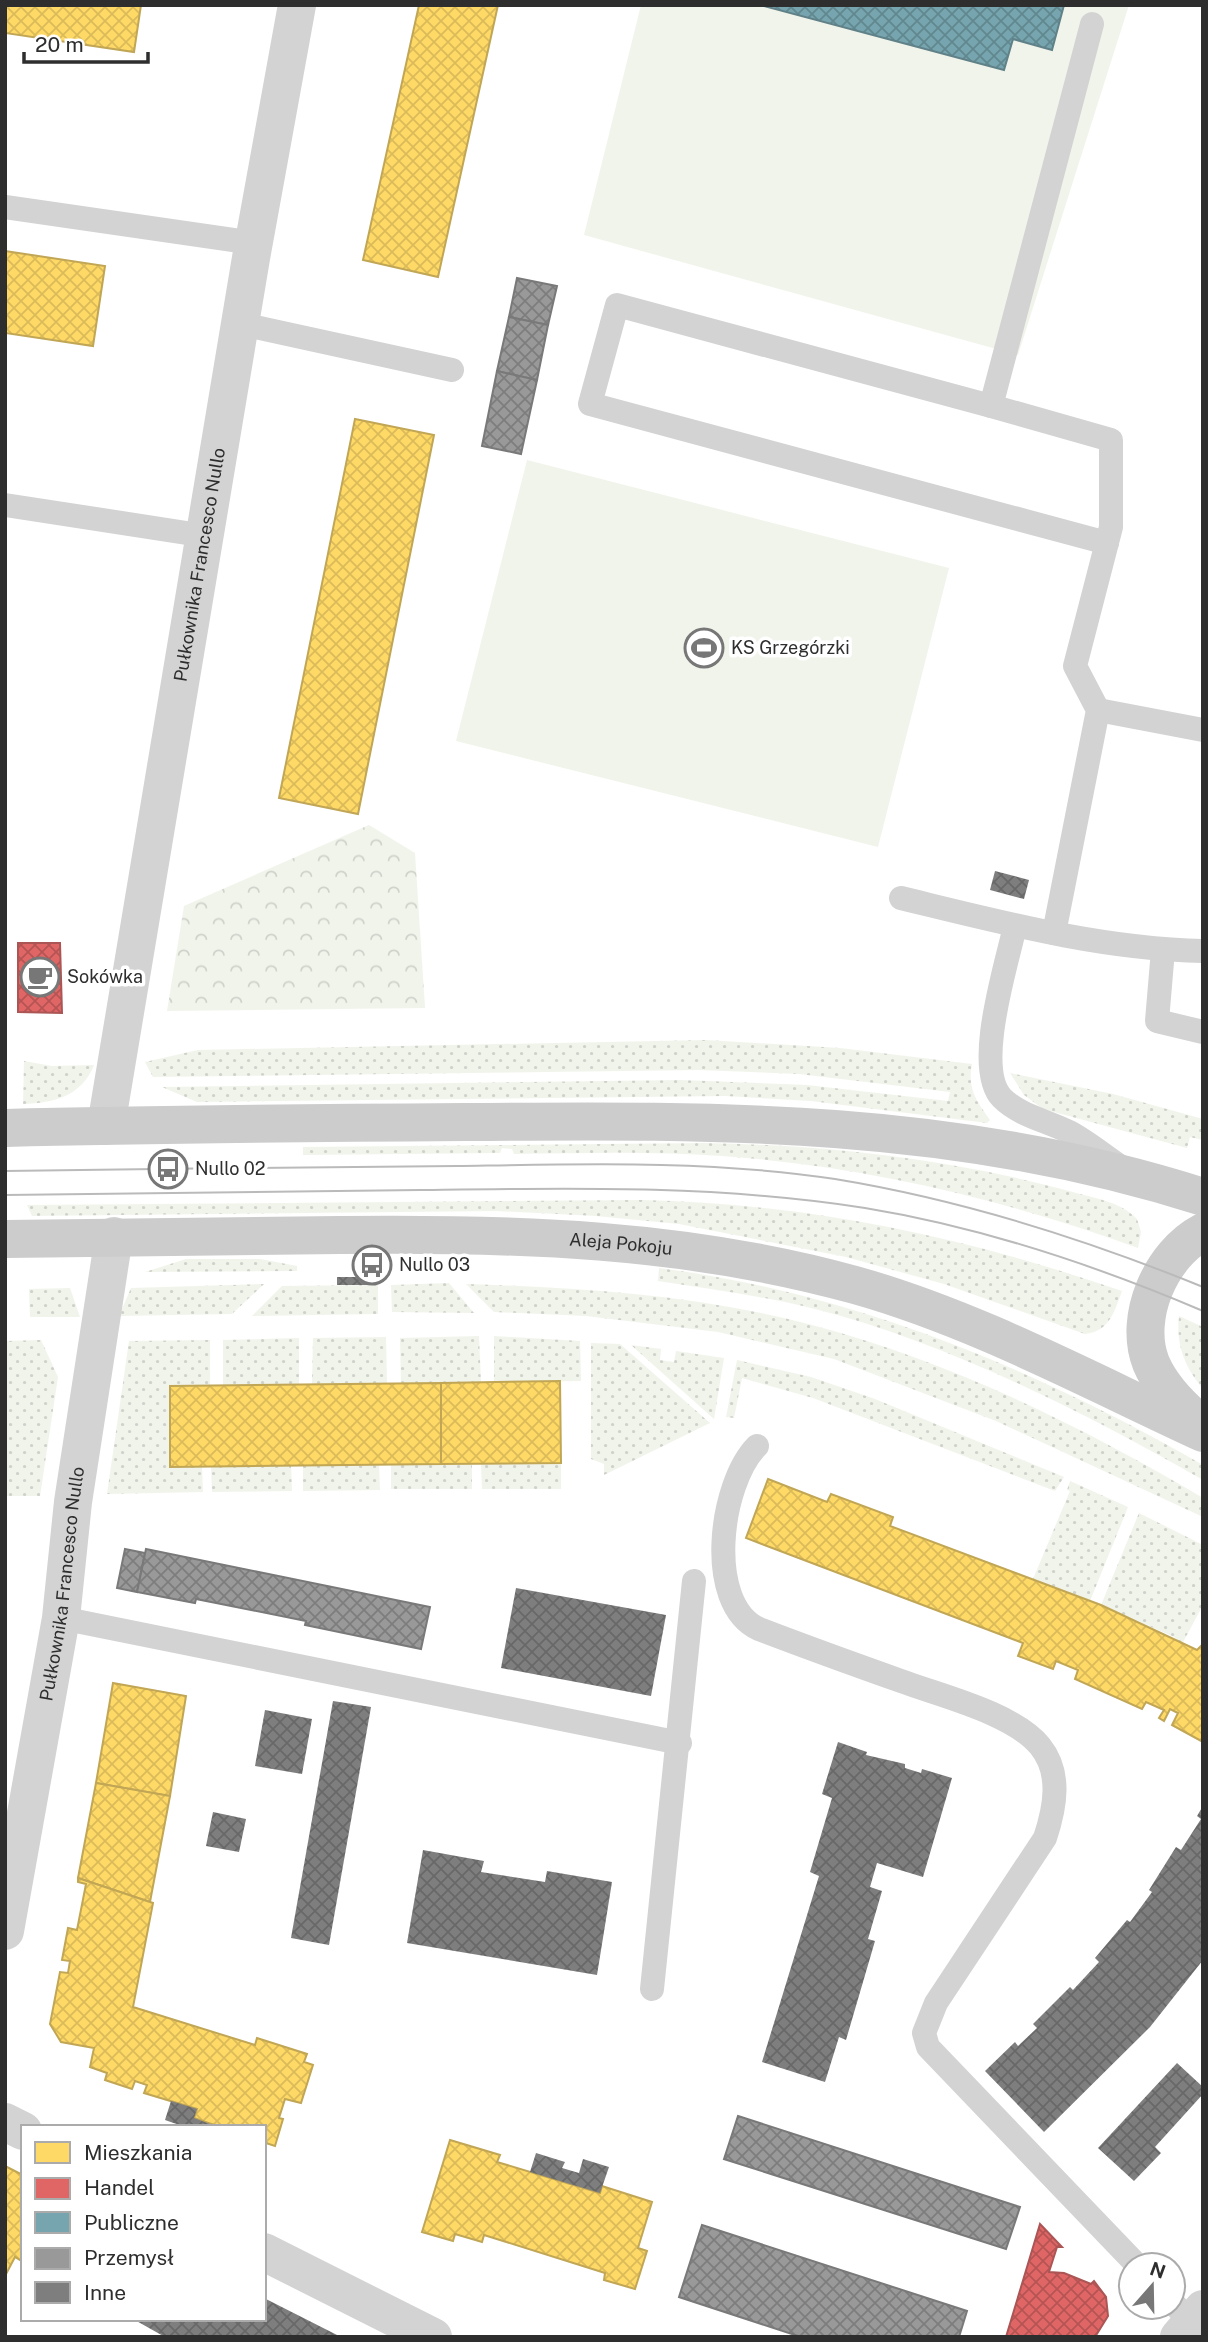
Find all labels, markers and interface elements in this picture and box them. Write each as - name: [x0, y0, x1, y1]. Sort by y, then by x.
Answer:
- scale bar: [24, 21, 149, 65]
- text: 20 m: [35, 32, 84, 57]
- street label: Pułkownika Francesco Nullo: [169, 446, 229, 683]
- sports icon: KS Grzegórzki: [683, 627, 725, 669]
- place label: KS Grzegórzki: [731, 637, 850, 658]
- cafe icon: Sokówka: [19, 956, 61, 998]
- place label: Sokówka: [67, 966, 143, 987]
- bus stop icon: Nullo 02: [147, 1148, 189, 1190]
- place label: Nullo 02: [195, 1158, 266, 1179]
- street label: Aleja Pokoju: [568, 1228, 674, 1259]
- bus stop icon: Nullo 03: [351, 1244, 393, 1286]
- place label: Nullo 03: [399, 1254, 470, 1275]
- street label: Pułkownika Francesco Nullo: [35, 1465, 88, 1703]
- legend: [21, 2125, 266, 2321]
- text: Mieszkania: [84, 2140, 192, 2165]
- text: Handel: [84, 2175, 155, 2200]
- text: Publiczne: [84, 2210, 179, 2235]
- text: Przemysł: [84, 2245, 175, 2270]
- north arrow: [1117, 2251, 1187, 2321]
- text: N: [1147, 2257, 1169, 2283]
- text: Inne: [84, 2280, 126, 2305]

